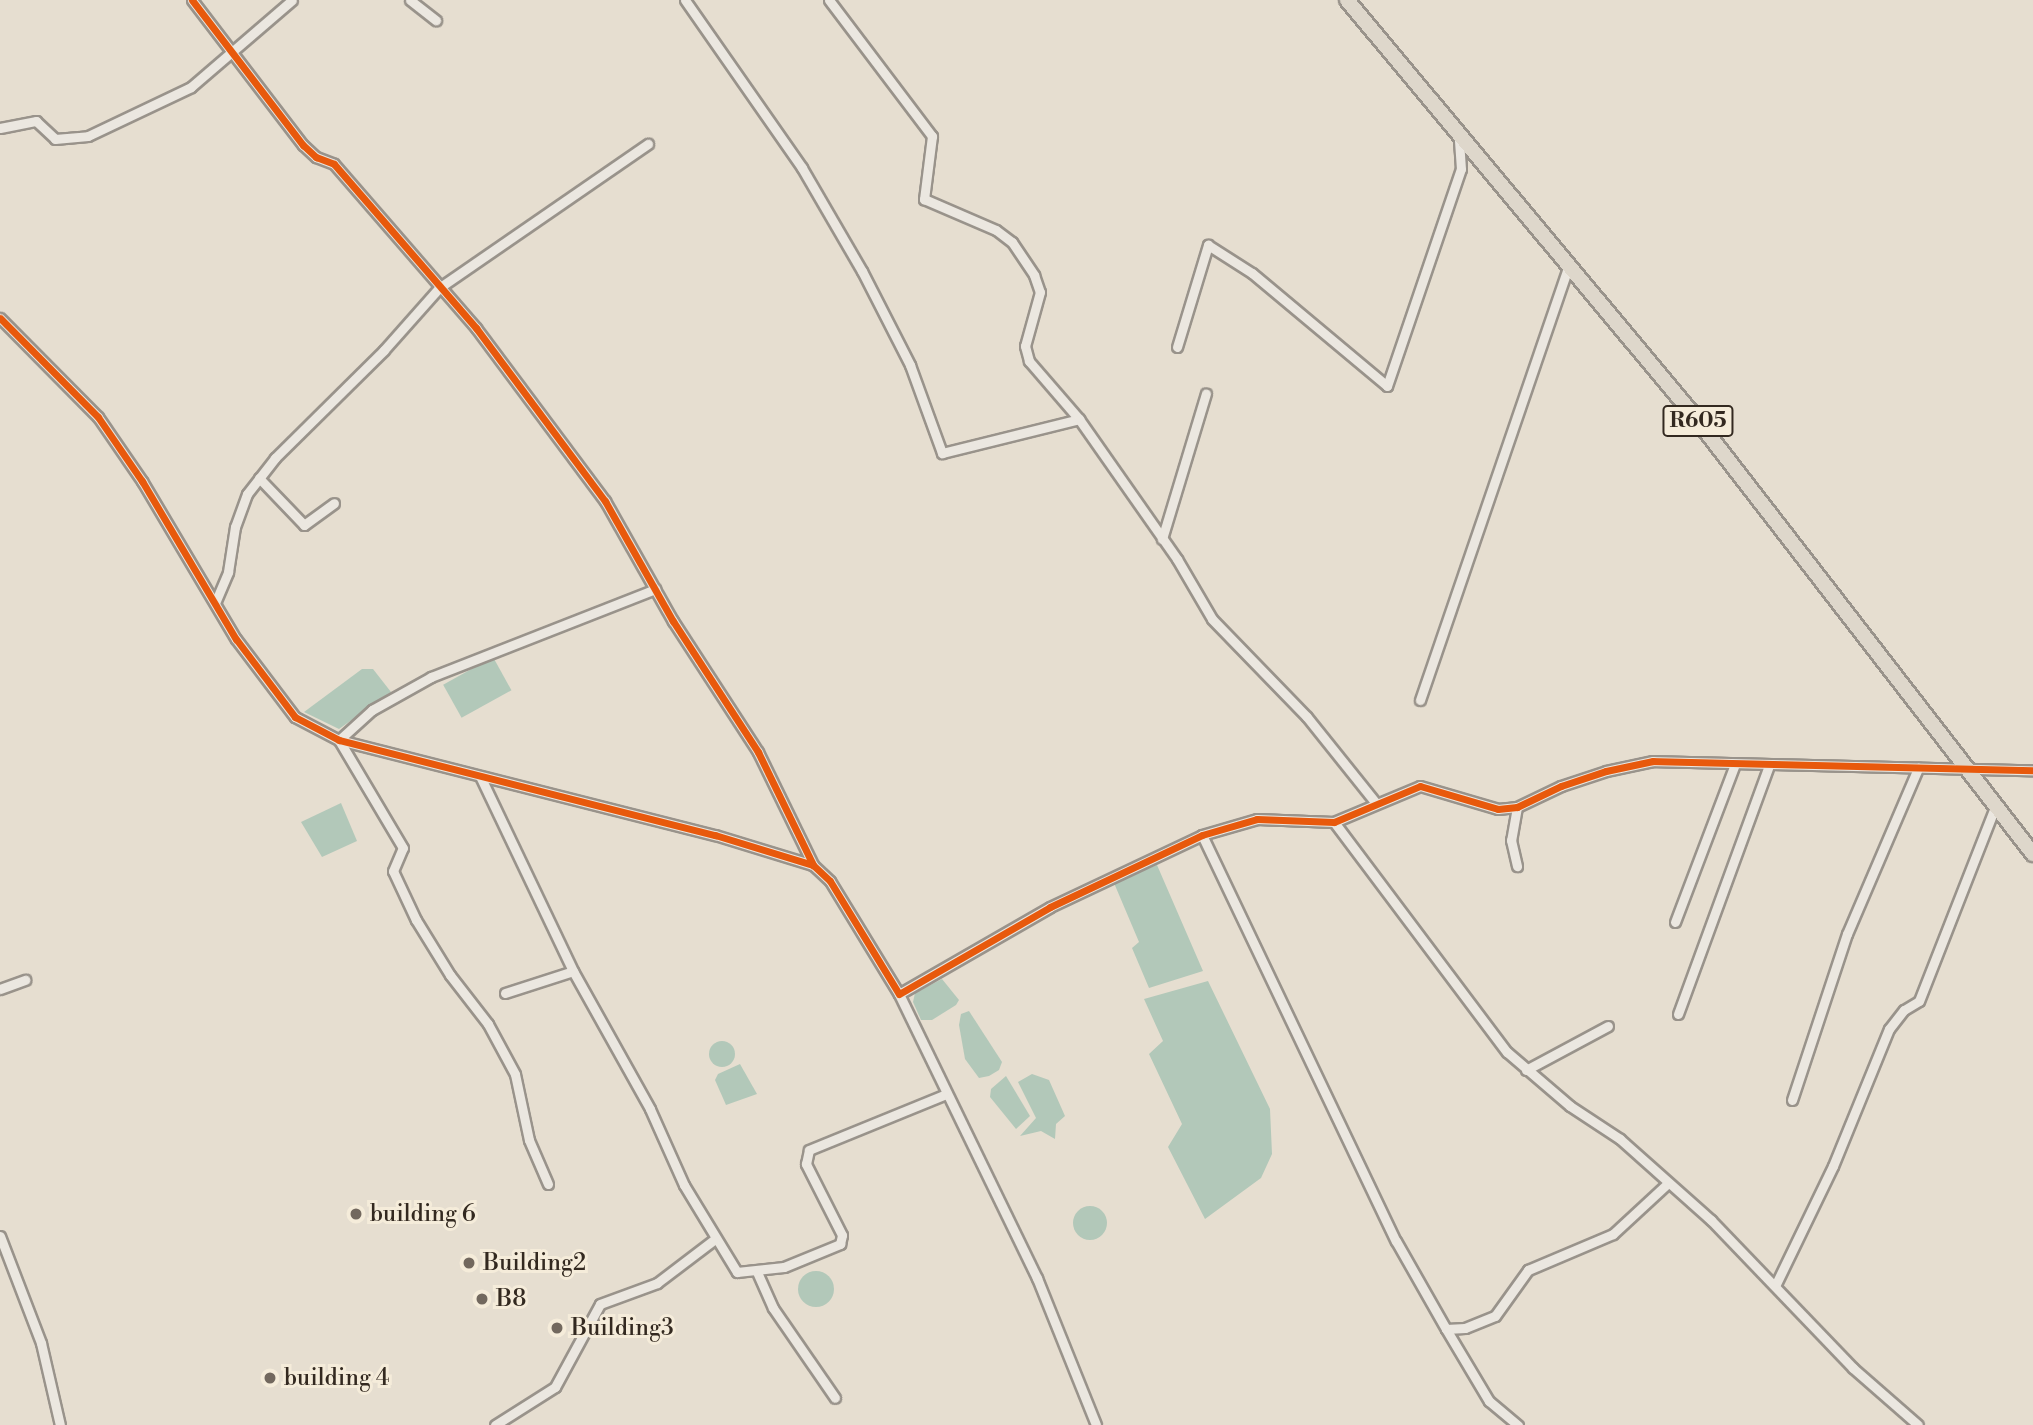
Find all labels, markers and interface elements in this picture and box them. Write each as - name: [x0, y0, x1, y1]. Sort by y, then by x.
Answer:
- road number: R605: [1661, 404, 1735, 438]
- place label: building 6: [370, 1200, 476, 1228]
- marker: building 6: [348, 1206, 364, 1222]
- place label: Building2: [483, 1249, 586, 1277]
- marker: Building2: [461, 1255, 477, 1271]
- place label: B8: [496, 1285, 526, 1313]
- marker: B8: [474, 1291, 490, 1307]
- place label: Building3: [571, 1314, 674, 1342]
- marker: Building3: [549, 1320, 565, 1336]
- place label: building 4: [284, 1364, 389, 1392]
- marker: building 4: [262, 1370, 278, 1386]

